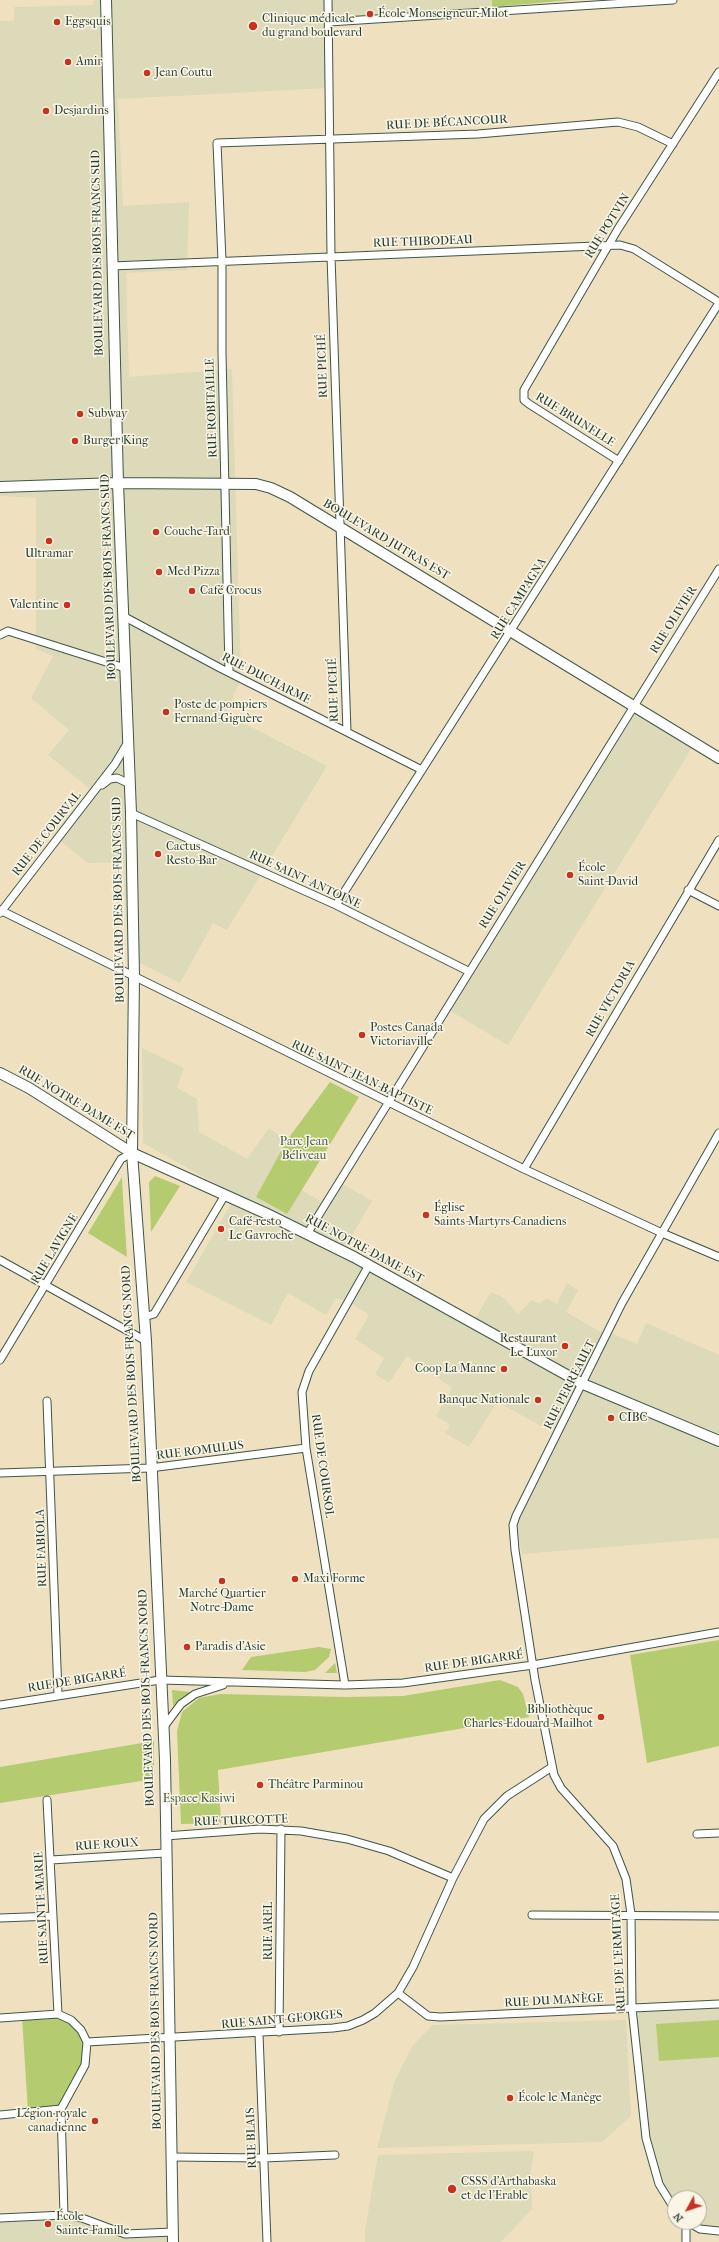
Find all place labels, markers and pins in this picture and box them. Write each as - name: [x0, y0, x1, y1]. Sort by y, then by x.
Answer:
- place label: École Monseigneur-Milot: [378, 7, 508, 21]
- marker: École Monseigneur-Milot: [365, 9, 375, 19]
- place label: Clinique médicale du grand boulevard: [262, 12, 362, 40]
- place label: Eggsquis: [65, 15, 111, 29]
- marker: Eggsquis: [52, 17, 62, 27]
- marker: Clinique médicale du grand boulevard: [247, 20, 259, 32]
- place label: Amir: [76, 55, 102, 69]
- marker: Amir: [63, 57, 73, 67]
- place label: Jean Coutu: [155, 66, 212, 80]
- marker: Jean Coutu: [142, 68, 152, 78]
- place label: Desjardins: [54, 104, 109, 118]
- marker: Desjardins: [41, 106, 51, 116]
- place label: Subway: [88, 407, 127, 421]
- marker: Subway: [75, 409, 85, 419]
- place label: Burger King: [83, 434, 148, 448]
- marker: Burger King: [70, 436, 80, 446]
- place label: Couche-Tard: [164, 525, 230, 539]
- marker: Couche-Tard: [151, 527, 161, 537]
- marker: Ultramar: [44, 536, 54, 546]
- place label: Ultramar: [25, 547, 73, 561]
- place label: Med Pizza: [167, 565, 220, 579]
- marker: Med Pizza: [154, 567, 164, 577]
- place label: Café Crocus: [200, 584, 262, 598]
- marker: Café Crocus: [187, 586, 197, 596]
- place label: Valentine: [10, 598, 59, 612]
- marker: Valentine: [62, 600, 72, 610]
- place label: Poste de pompiers Fernand-Giguère: [174, 698, 267, 726]
- marker: Poste de pompiers Fernand-Giguère: [161, 707, 171, 717]
- place label: Cactus Resto-Bar: [166, 840, 217, 868]
- marker: Cactus Resto-Bar: [153, 849, 163, 859]
- place label: École Saint-David: [578, 861, 638, 889]
- marker: École Saint-David: [565, 870, 575, 880]
- place label: Postes Canada Victoriaville: [370, 1021, 443, 1049]
- marker: Postes Canada Victoriaville: [357, 1030, 367, 1040]
- place label: Église Saints-Martyrs-Canadiens: [434, 1201, 566, 1229]
- marker: Église Saints-Martyrs-Canadiens: [421, 1210, 431, 1220]
- place label: Café-resto Le Gavroche: [229, 1215, 294, 1243]
- marker: Café-resto Le Gavroche: [216, 1224, 226, 1234]
- place label: Restaurant Le Luxor: [500, 1332, 557, 1360]
- marker: Restaurant Le Luxor: [560, 1341, 570, 1351]
- place label: Coop La Manne: [415, 1362, 496, 1376]
- marker: Coop La Manne: [499, 1364, 509, 1374]
- place label: Banque Nationale: [438, 1393, 530, 1407]
- marker: Banque Nationale: [533, 1395, 543, 1405]
- place label: CIBC: [619, 1411, 648, 1425]
- marker: CIBC: [606, 1413, 616, 1423]
- place label: Maxi Forme: [303, 1572, 365, 1586]
- marker: Maxi Forme: [290, 1574, 300, 1584]
- marker: Marché Quartier Notre-Dame: [217, 1576, 227, 1586]
- place label: Marché Quartier Notre-Dame: [178, 1587, 266, 1615]
- place label: Paradis d'Asie: [195, 1640, 266, 1654]
- marker: Paradis d'Asie: [182, 1642, 192, 1652]
- place label: Bibliothèque Charles-Edouard-Mailhot: [464, 1703, 593, 1731]
- marker: Bibliothèque Charles-Edouard-Mailhot: [596, 1712, 606, 1722]
- place label: Théâtre Parminou: [268, 1778, 363, 1792]
- marker: Théâtre Parminou: [255, 1780, 265, 1790]
- place label: École le Manège: [518, 2091, 602, 2105]
- marker: École le Manège: [505, 2093, 515, 2103]
- place label: Légion royale canadienne: [17, 2107, 87, 2135]
- marker: Légion royale canadienne: [90, 2116, 100, 2126]
- place label: CSSS d'Arthabaska et de l'Erable: [461, 2175, 556, 2203]
- marker: CSSS d'Arthabaska et de l'Erable: [446, 2183, 458, 2195]
- place label: École Sainte-Famille: [56, 2210, 129, 2238]
- marker: École Sainte-Famille: [43, 2219, 53, 2229]

